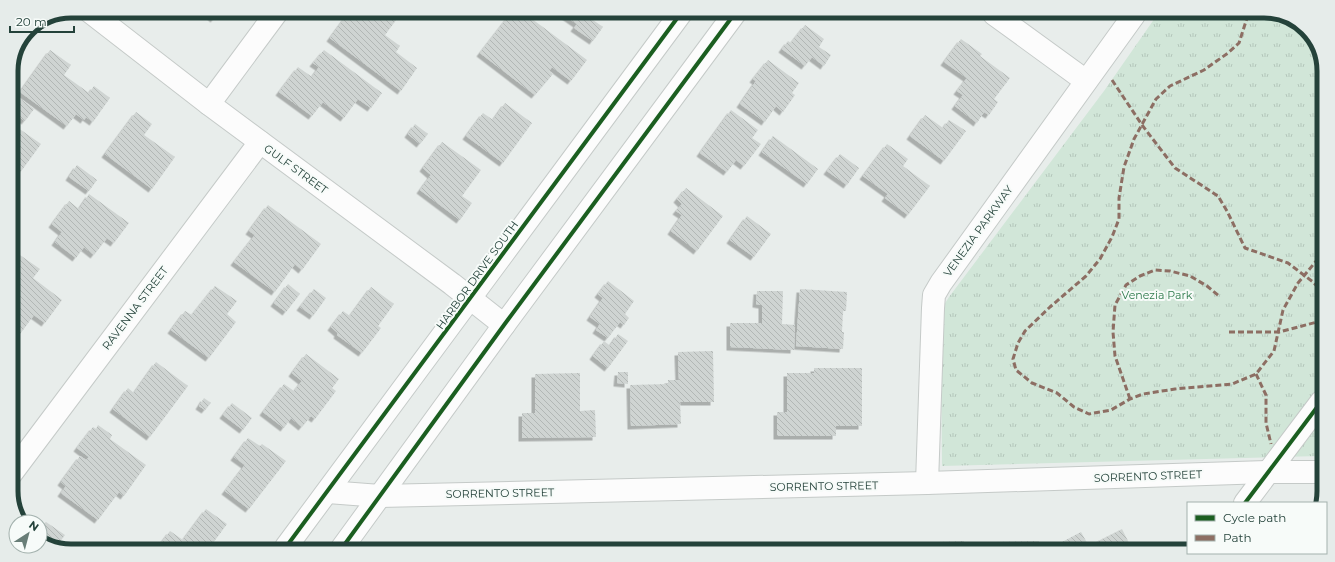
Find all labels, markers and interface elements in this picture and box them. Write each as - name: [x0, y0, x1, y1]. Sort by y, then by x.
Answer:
- scale bar: [10, 8, 74, 34]
- text: 20 m: [16, 14, 47, 29]
- street label: GULF STREET: [261, 141, 331, 197]
- street label: VENEZIA PARKWAY: [940, 183, 1016, 279]
- street label: HARBOR DRIVE SOUTH: [433, 218, 521, 332]
- street label: RAVENNA STREET: [99, 263, 171, 353]
- park label: Venezia Park: [1122, 288, 1193, 302]
- street label: SORRENTO STREET: [1094, 467, 1203, 485]
- street label: SORRENTO STREET: [770, 478, 879, 494]
- street label: SORRENTO STREET: [446, 485, 555, 501]
- legend: [1187, 502, 1327, 554]
- text: Cycle path: [1223, 510, 1286, 525]
- north arrow: [8, 514, 48, 554]
- text: N: [26, 518, 42, 534]
- text: Path: [1223, 530, 1252, 545]

